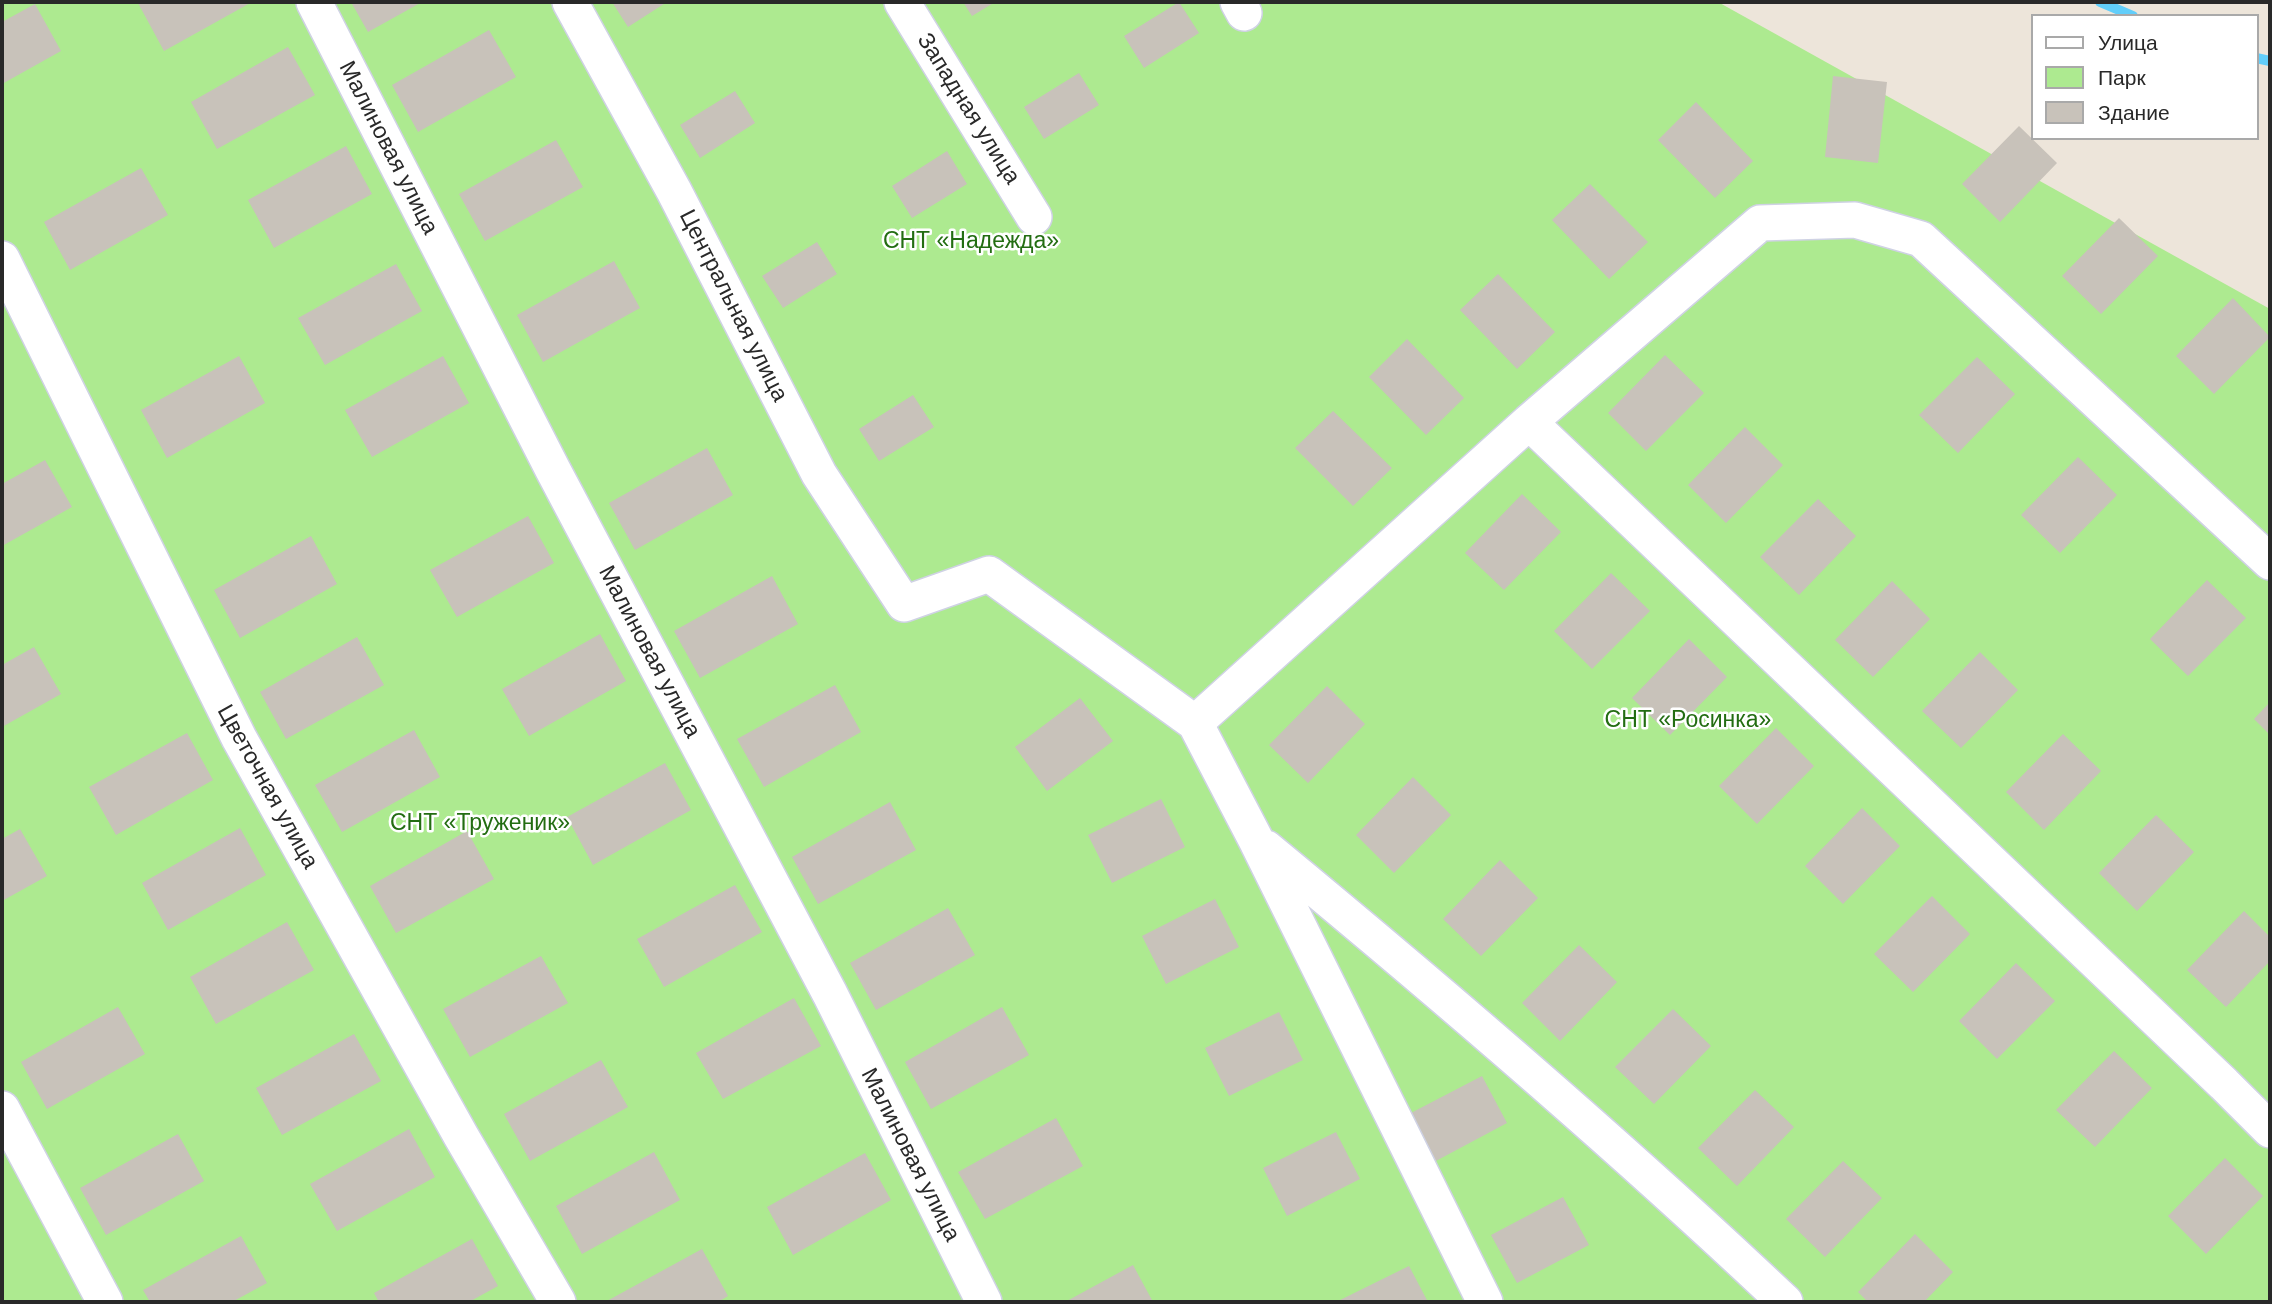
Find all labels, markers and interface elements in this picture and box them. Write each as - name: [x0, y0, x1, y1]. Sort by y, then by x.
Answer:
- legend: [2030, 14, 2258, 140]
- street label: Западная улица: [910, 28, 1026, 190]
- text: Улица: [2098, 31, 2158, 54]
- street label: Малиновая улица: [332, 57, 444, 239]
- text: Парк: [2098, 66, 2146, 89]
- text: Здание: [2098, 101, 2170, 124]
- street label: Центральная улица: [673, 205, 793, 407]
- park label: СНТ «Надежда»: [883, 228, 1059, 256]
- street label: Малиновая улица: [592, 561, 706, 743]
- street label: Цветочная улица: [211, 700, 323, 874]
- park label: СНТ «Росинка»: [1605, 707, 1771, 735]
- park label: СНТ «Труженик»: [390, 810, 570, 838]
- street label: Малиновая улица: [854, 1064, 966, 1246]

